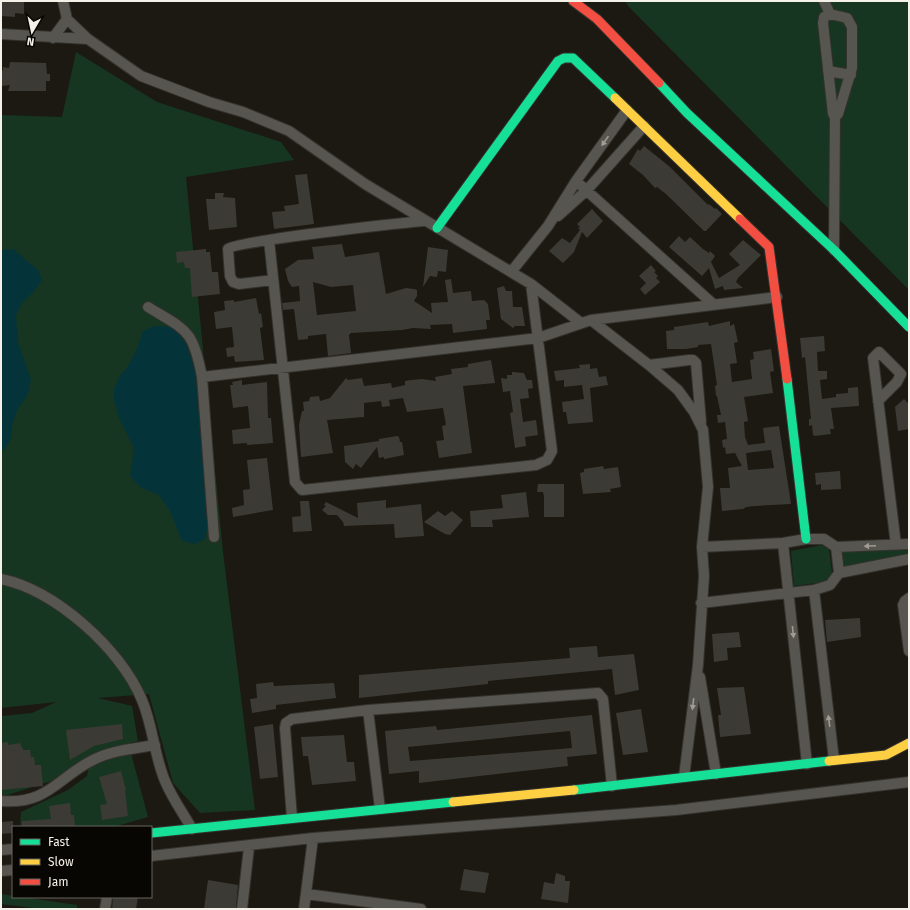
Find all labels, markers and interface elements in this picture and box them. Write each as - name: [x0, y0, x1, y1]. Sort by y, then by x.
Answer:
- north arrow: [12, 12, 52, 52]
- text: N: [26, 34, 35, 48]
- one-way arrow: [601, 136, 609, 147]
- one-way arrow: [864, 542, 876, 549]
- one-way arrow: [790, 626, 796, 638]
- one-way arrow: [690, 698, 696, 710]
- one-way arrow: [826, 715, 832, 727]
- legend: [12, 826, 152, 898]
- text: Fast: [48, 835, 70, 849]
- text: Slow: [48, 855, 74, 869]
- text: Jam: [48, 875, 68, 889]

